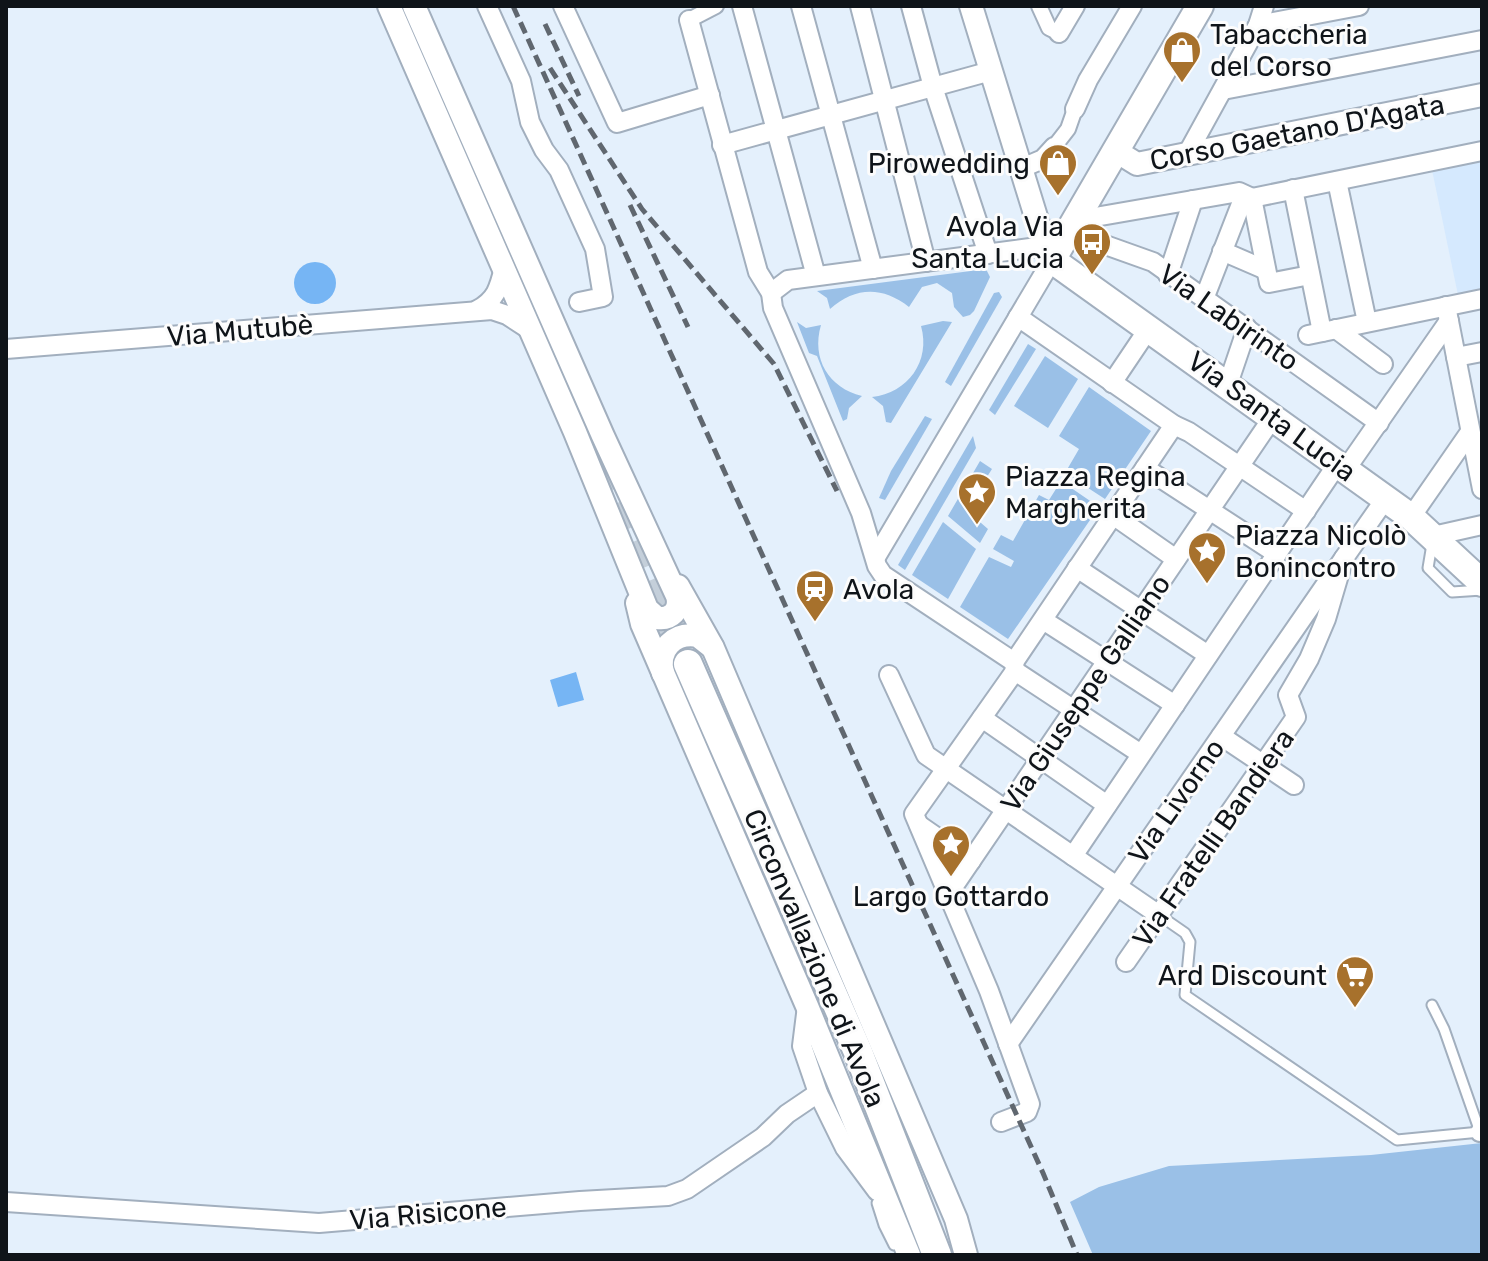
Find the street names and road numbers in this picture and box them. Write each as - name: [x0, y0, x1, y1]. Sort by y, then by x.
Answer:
- street label: Corso Gaetano D'Agata: [1147, 88, 1447, 177]
- street label: Via Labirinto: [1152, 257, 1305, 378]
- street label: Via Mutubè: [166, 308, 314, 353]
- street label: Via Santa Lucia: [1181, 344, 1362, 489]
- street label: Via Giuseppe Galliano: [994, 568, 1177, 818]
- street label: Via Fratelli Bandiera: [1126, 723, 1301, 954]
- street label: Via Livorno: [1121, 733, 1231, 870]
- street label: Circonvallazione di Avola: [737, 804, 892, 1112]
- street label: Via Risicone: [348, 1190, 508, 1237]

